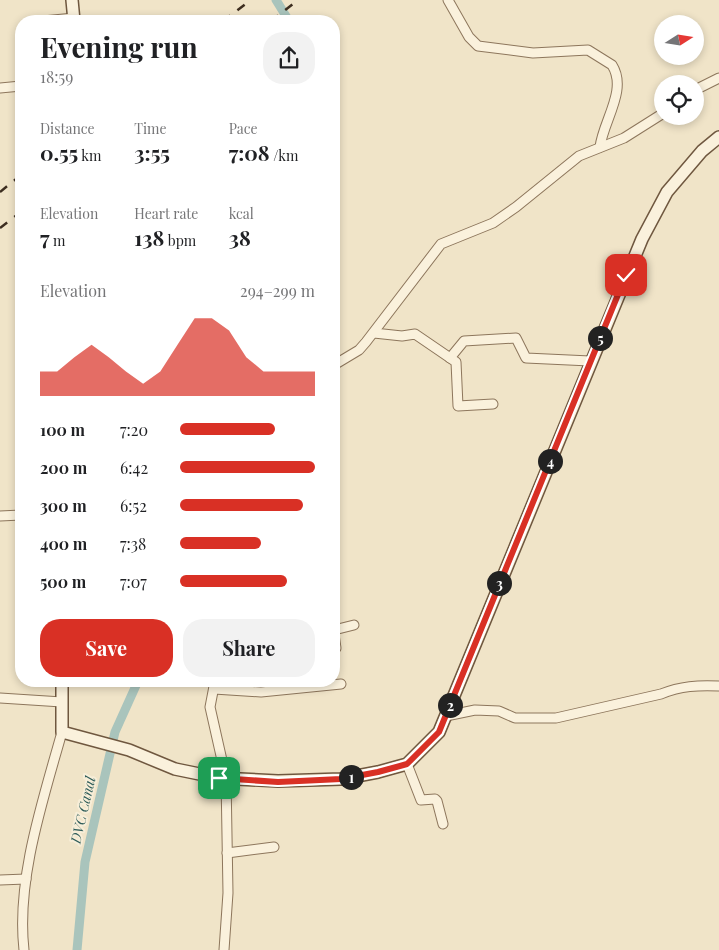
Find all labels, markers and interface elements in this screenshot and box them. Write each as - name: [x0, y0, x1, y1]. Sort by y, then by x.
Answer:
- north arrow: [654, 15, 704, 65]
- map controls: [654, 15, 704, 125]
- text: Evening run: [40, 28, 198, 65]
- button: share: [263, 32, 315, 84]
- text: 18:59: [40, 66, 73, 87]
- button: locate: [654, 75, 704, 125]
- text: Distance: [40, 119, 95, 138]
- text: Time: [134, 119, 167, 138]
- text: Pace: [229, 119, 258, 138]
- text: 0.55: [40, 138, 78, 166]
- text: 3:55: [134, 138, 170, 166]
- text: 7:08: [229, 138, 270, 166]
- text: km: [78, 146, 101, 165]
- text: /km: [270, 146, 298, 165]
- text: Elevation: [40, 204, 98, 223]
- text: Heart rate: [134, 204, 198, 223]
- text: kcal: [229, 204, 254, 223]
- text: 7: [40, 223, 50, 251]
- text: 138: [134, 223, 164, 251]
- text: 38: [229, 223, 251, 251]
- text: m: [50, 231, 65, 250]
- text: bpm: [164, 231, 196, 250]
- pin: [605, 254, 647, 296]
- icon: check: [612, 261, 640, 289]
- text: Elevation: [40, 280, 107, 301]
- text: 294–299 m: [240, 280, 315, 301]
- pin: 5: [588, 326, 612, 350]
- text: 5: [597, 329, 604, 348]
- text: 100 m: [40, 419, 85, 440]
- text: 7:20: [120, 419, 148, 440]
- pin: 4: [538, 448, 562, 474]
- text: 4: [547, 452, 554, 471]
- text: 200 m: [40, 457, 87, 478]
- text: 6:42: [120, 457, 148, 478]
- text: 300 m: [40, 495, 87, 516]
- text: 6:52: [120, 495, 147, 516]
- text: 400 m: [40, 533, 87, 554]
- text: 7:38: [120, 533, 146, 554]
- pin: 3: [486, 570, 512, 596]
- text: 500 m: [40, 571, 86, 592]
- text: 7:07: [120, 571, 147, 592]
- text: 3: [496, 574, 503, 593]
- button: Save: [40, 619, 173, 677]
- button: Share: [183, 619, 315, 677]
- pin: 2: [438, 692, 462, 718]
- text: 2: [447, 696, 454, 715]
- pin: [198, 757, 240, 799]
- icon: arrive: [205, 764, 233, 792]
- pin: 1: [338, 764, 364, 790]
- text: 1: [349, 768, 354, 787]
- water label: DVC Canal: [65, 774, 100, 846]

